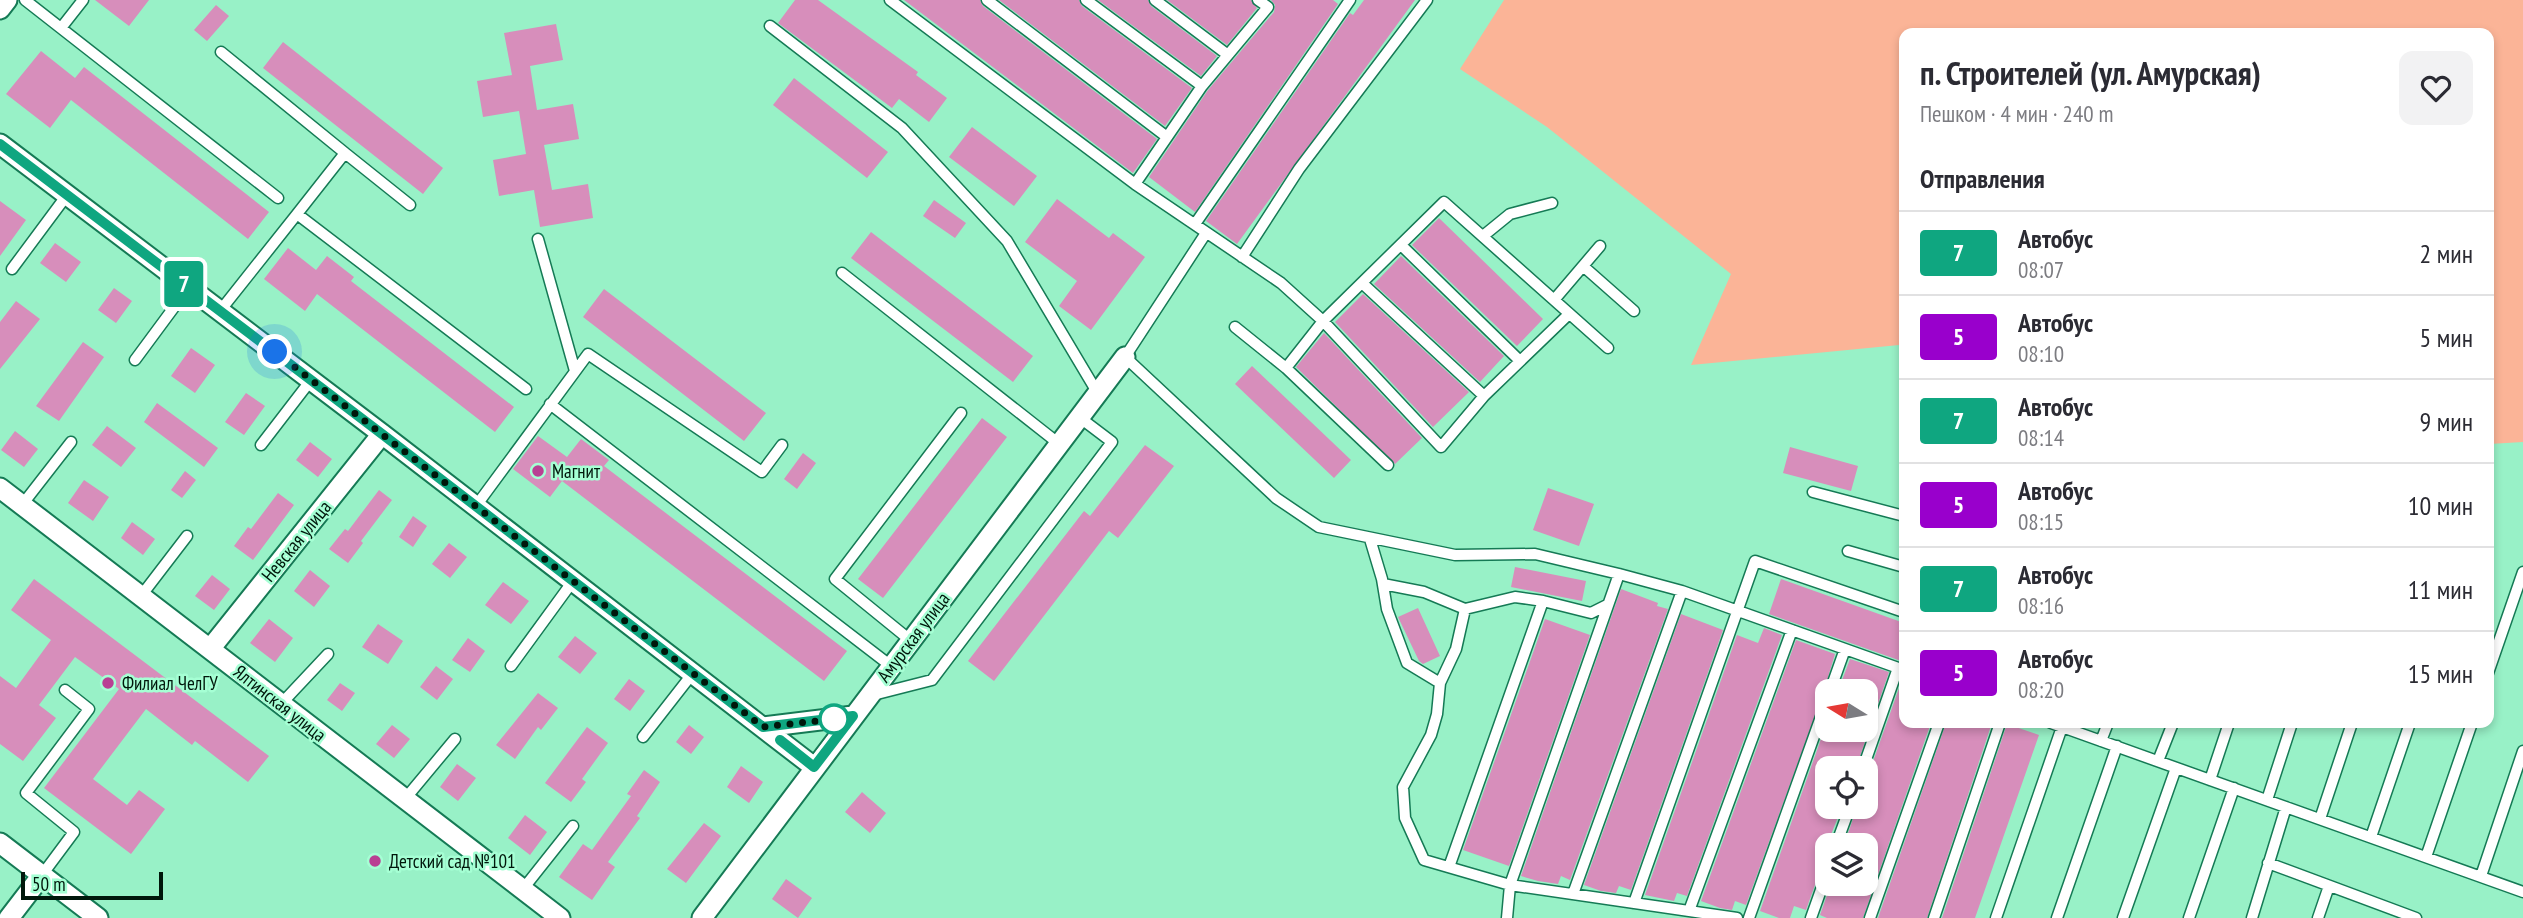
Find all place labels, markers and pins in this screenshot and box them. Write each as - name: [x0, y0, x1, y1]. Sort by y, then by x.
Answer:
- place label: Магнит: [552, 459, 601, 483]
- marker: Магнит: [530, 463, 546, 479]
- place label: Филиал ЧелГУ: [122, 671, 218, 695]
- marker: Филиал ЧелГУ: [100, 675, 116, 691]
- unlabelled marker: [819, 704, 849, 734]
- place label: Детский сад №101: [389, 849, 516, 873]
- marker: Детский сад №101: [367, 853, 383, 869]

